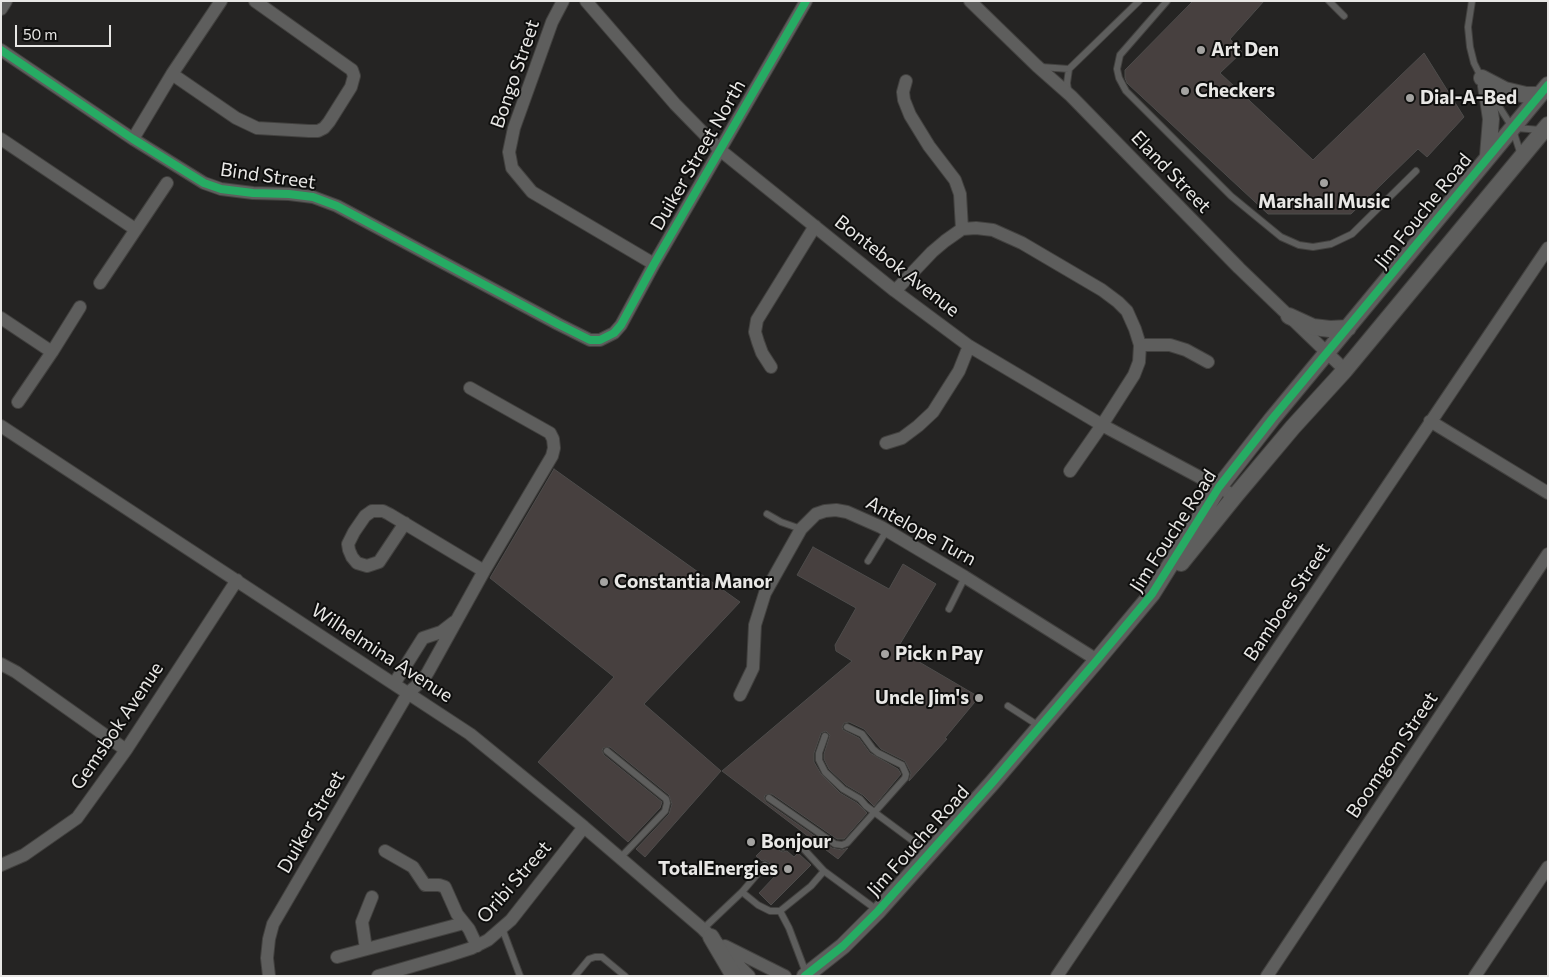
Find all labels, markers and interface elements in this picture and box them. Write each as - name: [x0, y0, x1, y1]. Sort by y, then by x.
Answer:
- scale bar: [18, 15, 114, 47]
- street label: Bongo Street: [486, 17, 544, 131]
- text: 50 m: [23, 25, 57, 43]
- place label: Art Den: [1211, 39, 1279, 61]
- marker: Art Den: [1195, 44, 1207, 56]
- street label: Duiker Street North: [646, 76, 750, 234]
- place label: Checkers: [1195, 80, 1275, 102]
- marker: Checkers: [1179, 85, 1191, 97]
- place label: Dial-A-Bed: [1420, 87, 1517, 109]
- marker: Dial-A-Bed: [1404, 92, 1416, 104]
- street label: Eland Street: [1126, 126, 1216, 218]
- street label: Jim Fouche Road: [1370, 149, 1476, 273]
- street label: Bind Street: [219, 158, 317, 194]
- marker: Marshall Music: [1318, 177, 1330, 189]
- place label: Marshall Music: [1258, 191, 1390, 213]
- street label: Bontebok Avenue: [830, 210, 964, 322]
- street label: Jim Fouche Road: [1125, 466, 1221, 596]
- street label: Antelope Turn: [862, 491, 980, 571]
- street label: Bamboes Street: [1239, 539, 1335, 665]
- place label: Constantia Manor: [614, 571, 772, 593]
- marker: Constantia Manor: [598, 576, 610, 588]
- street label: Wilhelmina Avenue: [307, 599, 457, 707]
- place label: Pick n Pay: [895, 643, 984, 665]
- marker: Pick n Pay: [879, 648, 891, 660]
- street label: Gemsbok Avenue: [66, 658, 168, 794]
- place label: Uncle Jim's: [875, 687, 969, 709]
- street label: Boomgom Street: [1341, 688, 1443, 822]
- marker: Uncle Jim's: [973, 692, 985, 704]
- street label: Duiker Street: [273, 767, 349, 877]
- street label: Jim Fouche Road: [862, 781, 974, 901]
- place label: Bonjour: [761, 831, 831, 853]
- street label: Oribi Street: [472, 836, 556, 928]
- marker: Bonjour: [745, 836, 757, 848]
- place label: TotalEnergies: [658, 858, 778, 880]
- marker: TotalEnergies: [782, 863, 794, 875]

